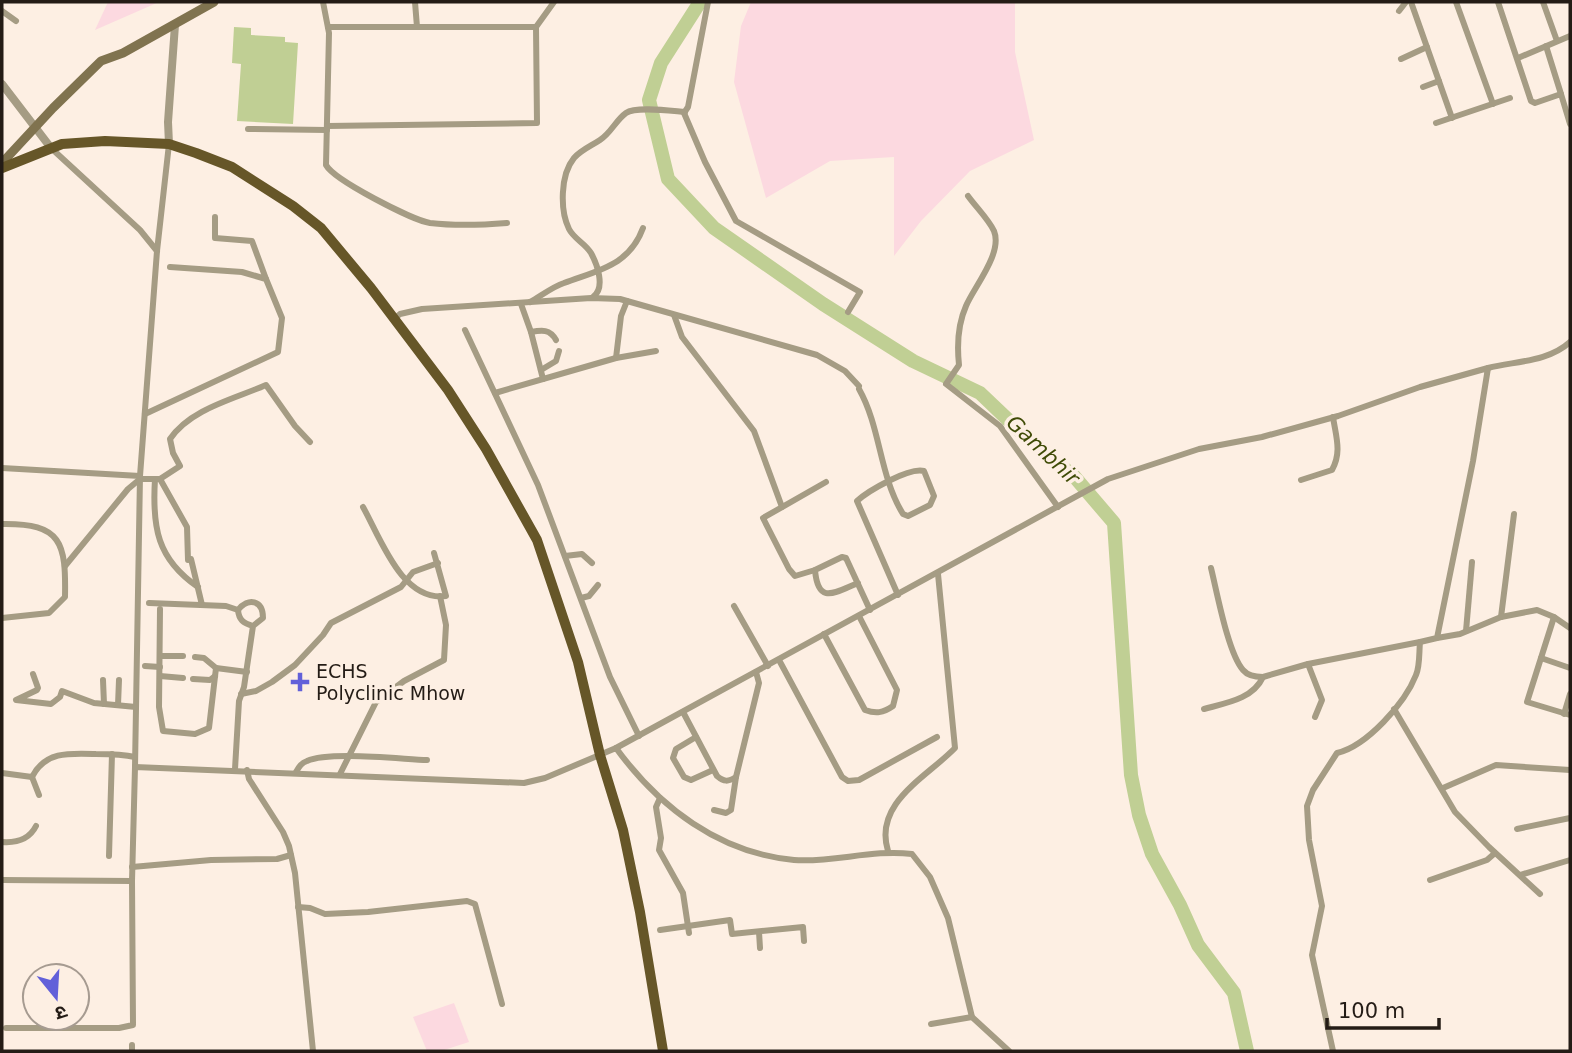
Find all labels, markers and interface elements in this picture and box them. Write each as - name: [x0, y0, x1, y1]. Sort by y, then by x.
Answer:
- water label: Gambhir: [1002, 410, 1085, 491]
- place label: ECHS Polyclinic Mhow: [316, 660, 465, 704]
- marker: ECHS Polyclinic Mhow: [290, 672, 310, 692]
- north arrow: [21, 962, 91, 1032]
- scale bar: [1327, 986, 1439, 1030]
- text: 100 m: [1338, 999, 1405, 1023]
- text: उ: [52, 1001, 70, 1026]

